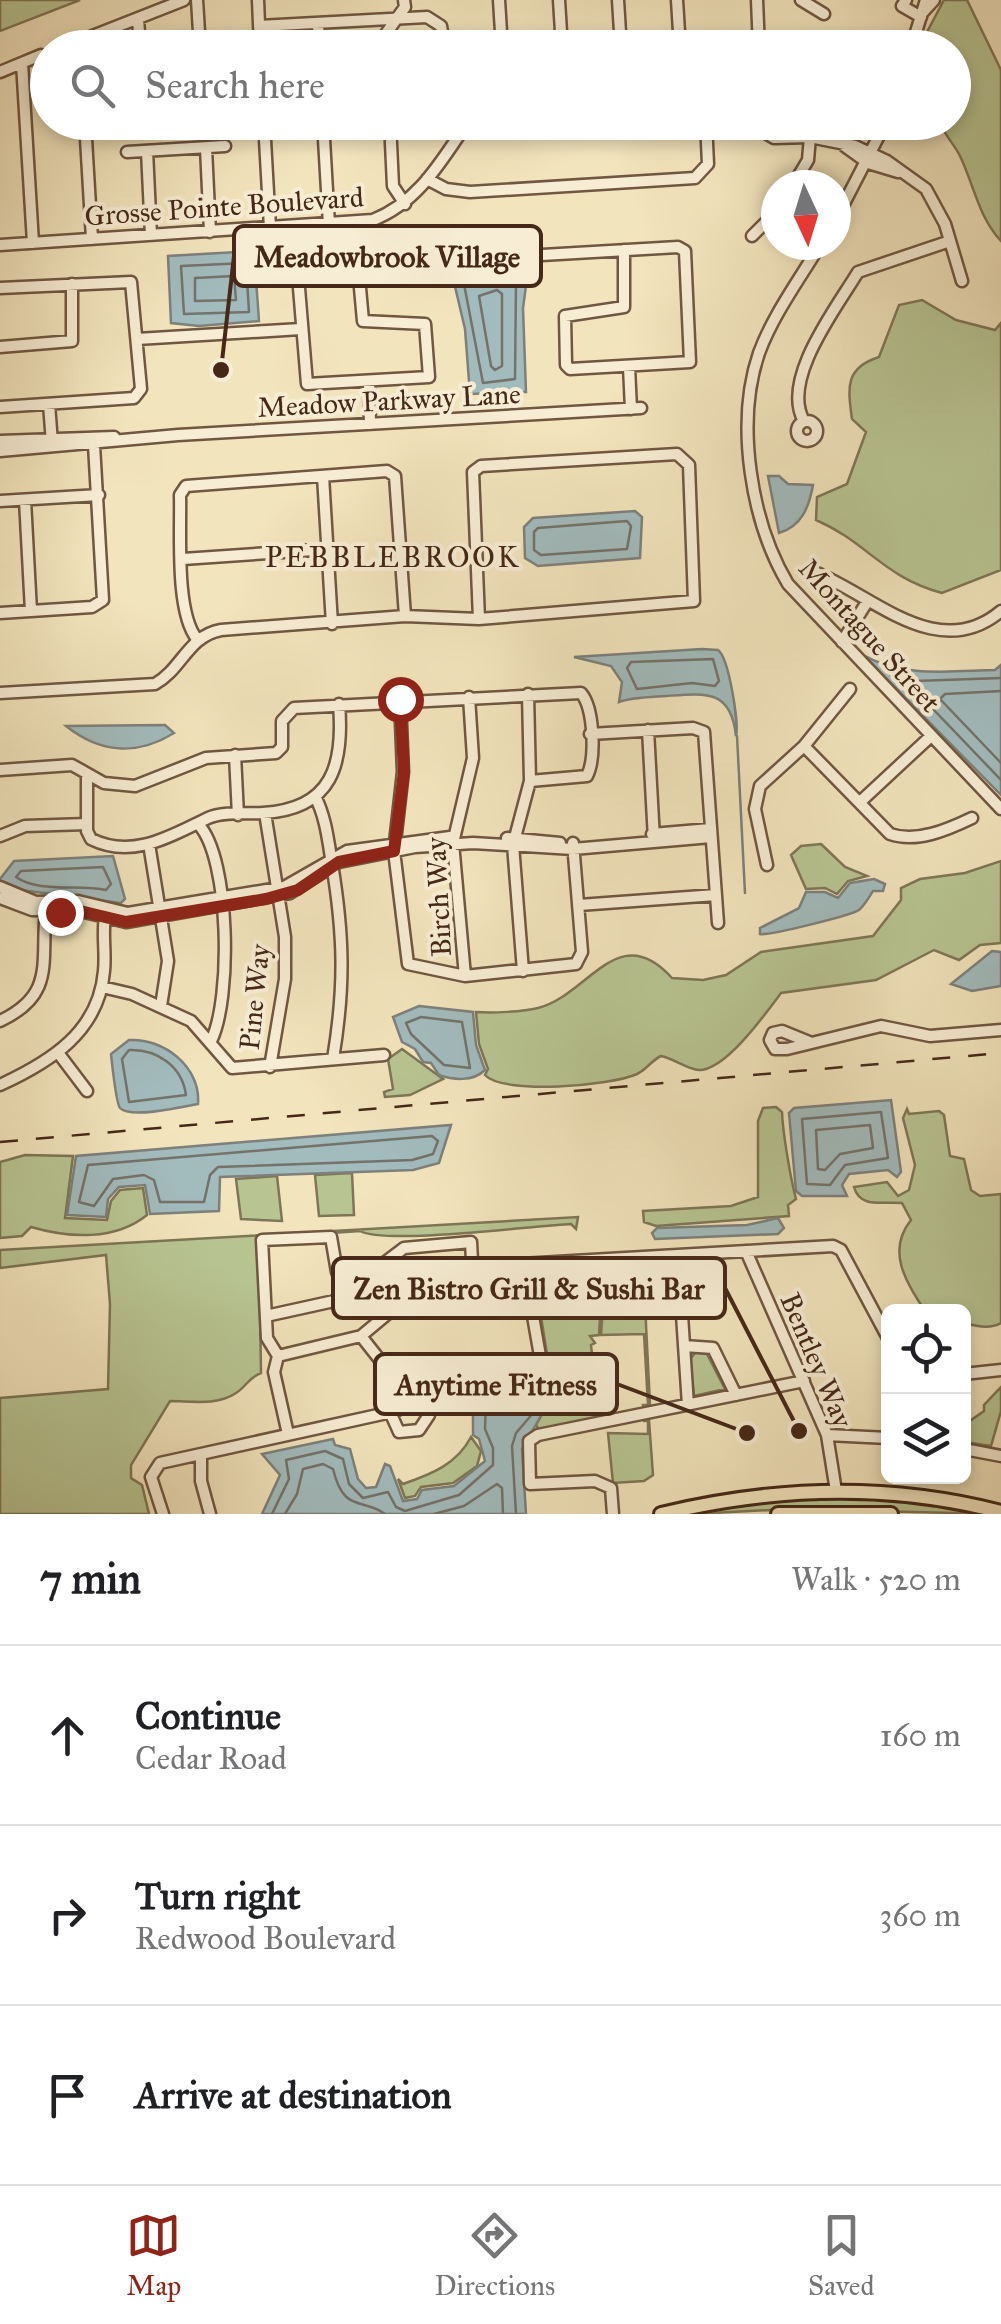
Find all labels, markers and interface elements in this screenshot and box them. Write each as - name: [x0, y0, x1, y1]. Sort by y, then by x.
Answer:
- search box: [30, 30, 971, 140]
- icon: search: [65, 58, 120, 113]
- text: Search here: [145, 62, 325, 108]
- north arrow: [761, 170, 851, 260]
- street label: Grosse Pointe Boulevard: [83, 179, 365, 234]
- callout: Meadowbrook Village: [234, 226, 541, 286]
- text: Meadowbrook Village: [254, 239, 521, 275]
- street label: Meadow Parkway Lane: [257, 376, 522, 425]
- district label: PEBBLEBROOK: [265, 539, 521, 575]
- street label: Montague Street: [791, 551, 948, 720]
- route start: [378, 677, 424, 723]
- street label: Birch Way: [418, 835, 459, 958]
- route end: [38, 890, 84, 936]
- street label: Pine Way: [232, 941, 278, 1052]
- callout: Zen Bistro Grill & Sushi Bar: [333, 1258, 725, 1318]
- text: Zen Bistro Grill & Sushi Bar: [353, 1271, 706, 1307]
- street label: Bentley Way: [772, 1288, 861, 1434]
- map controls: [881, 1304, 971, 1484]
- button: locate: [881, 1304, 971, 1394]
- callout: Anytime Fitness: [375, 1354, 617, 1414]
- text: Anytime Fitness: [393, 1367, 597, 1403]
- button: layers: [881, 1394, 971, 1484]
- text: 7 min: [40, 1553, 141, 1605]
- text: Walk · 520 m: [791, 1560, 961, 1599]
- text: Continue: [135, 1693, 281, 1739]
- icon: ahead: [40, 1708, 95, 1763]
- text: 160 m: [880, 1716, 961, 1755]
- text: Cedar Road: [135, 1739, 287, 1778]
- text: Turn right: [135, 1873, 301, 1919]
- icon: right: [40, 1888, 95, 1943]
- text: 360 m: [879, 1896, 961, 1935]
- text: Redwood Boulevard: [135, 1919, 396, 1958]
- icon: arrive: [40, 2068, 95, 2123]
- text: Arrive at destination: [135, 2072, 452, 2118]
- tab: Map: [126, 2208, 181, 2303]
- tab: Directions: [434, 2208, 555, 2303]
- tab: Saved: [808, 2208, 875, 2303]

